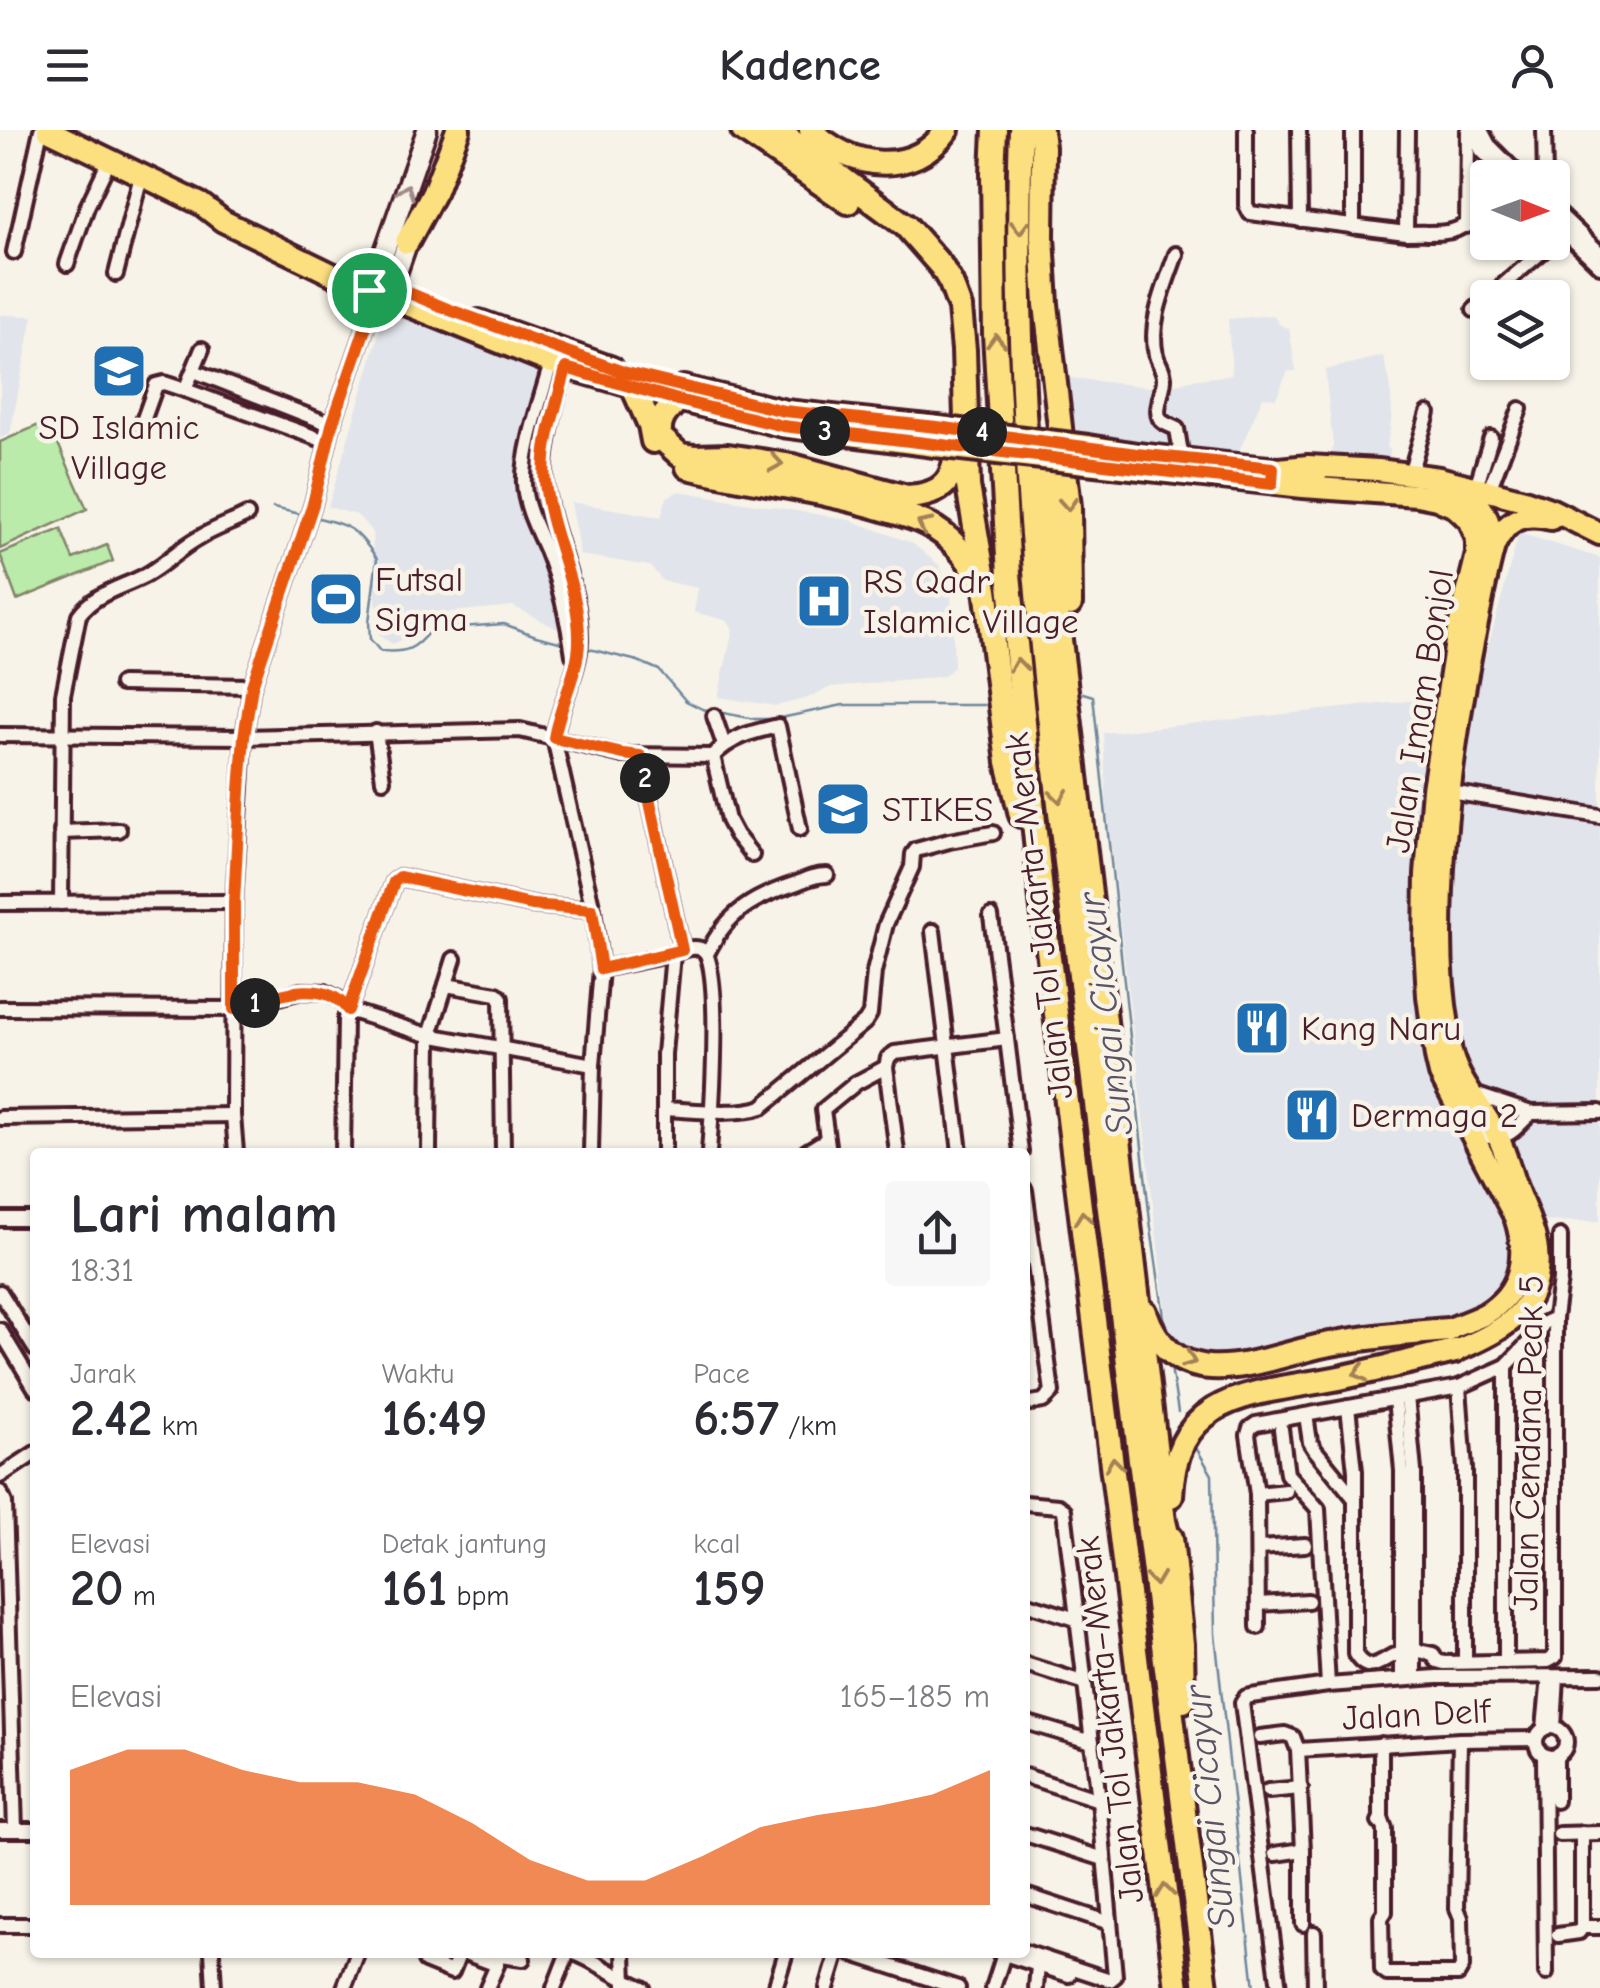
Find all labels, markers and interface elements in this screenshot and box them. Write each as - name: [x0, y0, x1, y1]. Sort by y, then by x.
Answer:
- icon: menu: [40, 38, 95, 93]
- icon: person: [1505, 38, 1560, 93]
- text: Kadence: [719, 39, 881, 91]
- north arrow: [1470, 160, 1570, 260]
- map controls: [1470, 160, 1570, 380]
- one-way arrow: [394, 184, 414, 201]
- one-way arrow: [1010, 220, 1031, 236]
- pin: [327, 248, 412, 333]
- icon: arrive: [342, 263, 397, 318]
- button: layers: [1470, 280, 1570, 380]
- one-way arrow: [986, 333, 1007, 349]
- school or university icon: SD Islamic Village: [89, 341, 149, 401]
- pin: 3: [800, 406, 850, 456]
- place label: SD Islamic Village: [39, 407, 199, 488]
- pin: 4: [957, 407, 1007, 457]
- text: 3: [818, 415, 832, 447]
- text: 4: [975, 416, 989, 448]
- one-way arrow: [768, 452, 784, 473]
- one-way arrow: [1057, 497, 1078, 513]
- one-way arrow: [917, 518, 935, 537]
- place label: Futsal Sigma: [375, 559, 468, 640]
- place label: RS Qadr Islamic Village: [863, 561, 1079, 642]
- street label: Jalan Imam Bonjol: [1377, 567, 1462, 856]
- sports icon: Futsal Sigma: [306, 569, 366, 629]
- hospital icon: RS Qadr Islamic Village: [794, 571, 854, 631]
- one-way arrow: [1008, 657, 1029, 673]
- street label: Jalan Tol Jakarta–Merak: [996, 730, 1081, 1102]
- pin: 2: [620, 753, 670, 803]
- text: 2: [638, 762, 652, 794]
- school or university icon: STIKES: [813, 779, 873, 839]
- one-way arrow: [1048, 788, 1069, 804]
- place label: STIKES: [882, 789, 993, 830]
- water label: Sungai Cicayur: [1069, 888, 1143, 1138]
- pin: 1: [230, 978, 280, 1028]
- text: 1: [249, 987, 261, 1019]
- restaurant icon: Kang Naru: [1232, 998, 1292, 1058]
- place label: Kang Naru: [1301, 1008, 1461, 1049]
- restaurant icon: Dermaga 2: [1282, 1085, 1342, 1145]
- place label: Dermaga 2: [1351, 1095, 1518, 1136]
- button: share: [885, 1181, 990, 1286]
- text: Lari malam: [70, 1182, 338, 1246]
- one-way arrow: [1073, 1209, 1094, 1225]
- text: 18:31: [70, 1252, 134, 1289]
- street label: Jalan Cendana Peak 5: [1505, 1275, 1552, 1611]
- one-way arrow: [1179, 1348, 1197, 1368]
- text: Jarak: [70, 1358, 136, 1390]
- text: Waktu: [382, 1358, 454, 1390]
- text: Pace: [693, 1358, 750, 1390]
- one-way arrow: [1352, 1361, 1369, 1382]
- text: 2.42: [70, 1390, 152, 1448]
- text: 16:49: [382, 1390, 487, 1448]
- text: 6:57: [693, 1390, 779, 1448]
- text: km: [152, 1410, 198, 1442]
- text: /km: [779, 1410, 837, 1442]
- one-way arrow: [1104, 1456, 1125, 1473]
- text: Elevasi: [70, 1528, 151, 1560]
- text: Detak jantung: [382, 1528, 547, 1560]
- text: kcal: [693, 1528, 740, 1560]
- street label: Jalan Tol Jakarta–Merak: [1067, 1534, 1152, 1906]
- text: 20: [70, 1560, 124, 1618]
- text: 161: [382, 1560, 447, 1618]
- text: 159: [693, 1560, 766, 1618]
- one-way arrow: [1144, 1572, 1165, 1588]
- text: m: [124, 1580, 156, 1612]
- text: bpm: [447, 1580, 509, 1612]
- text: Elevasi: [70, 1678, 162, 1715]
- text: 165–185 m: [840, 1678, 990, 1715]
- water label: Sungai Cicayur: [1175, 1681, 1245, 1931]
- street label: Jalan Delf: [1341, 1690, 1493, 1739]
- one-way arrow: [1156, 1883, 1177, 1900]

